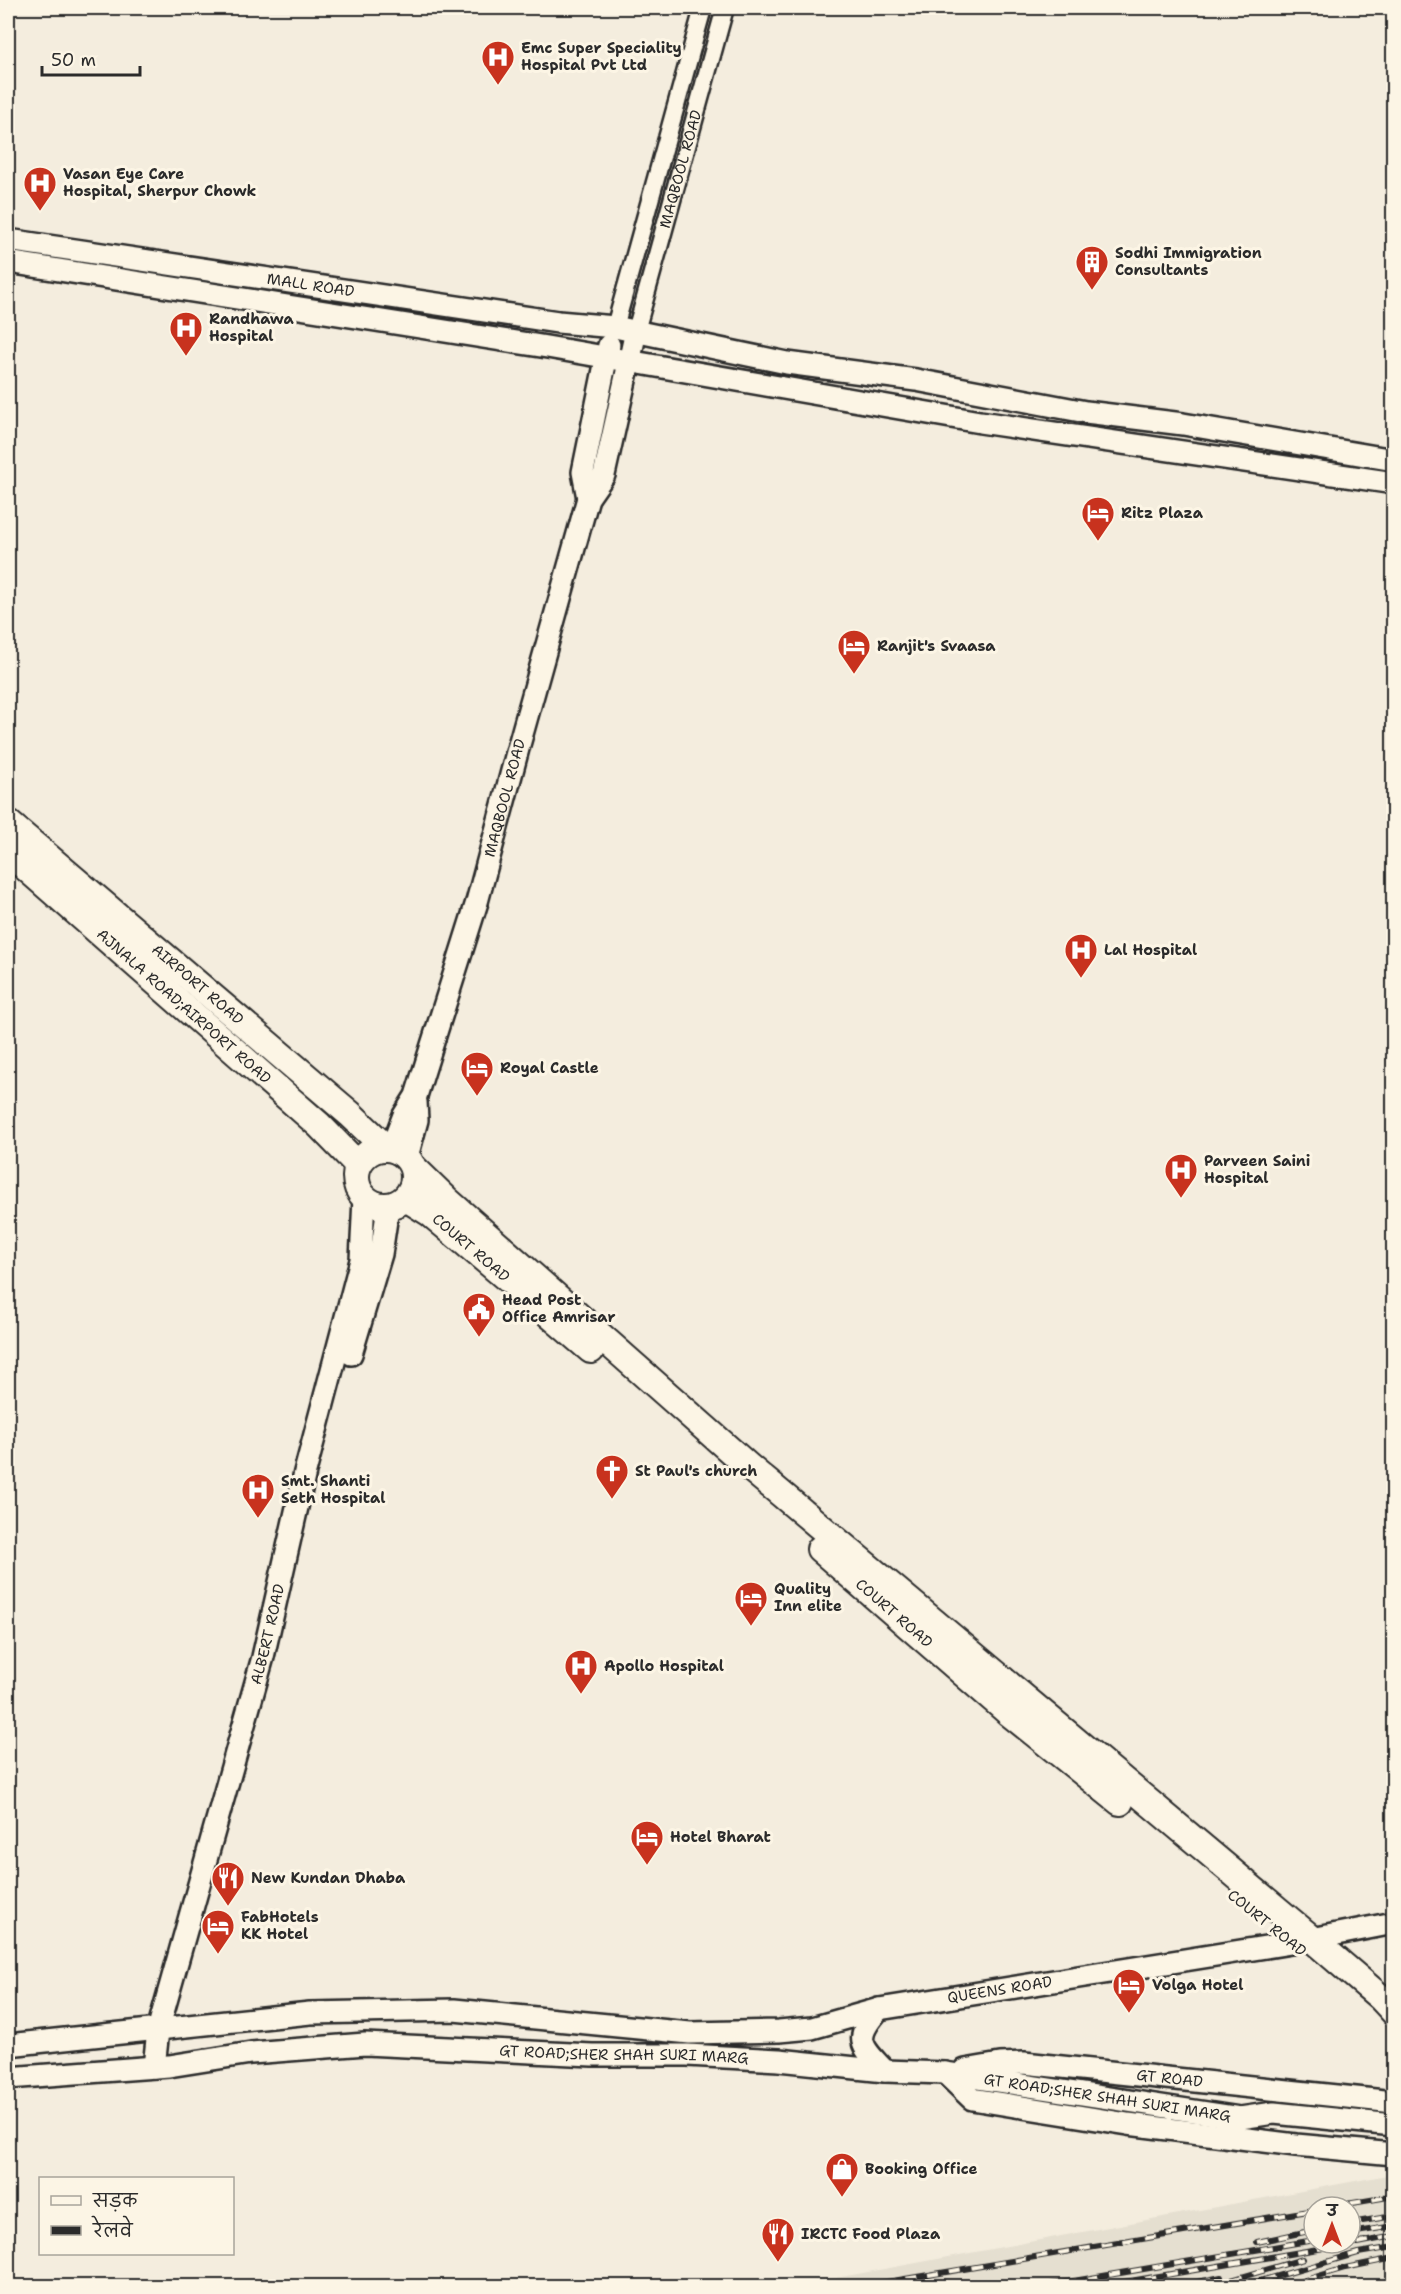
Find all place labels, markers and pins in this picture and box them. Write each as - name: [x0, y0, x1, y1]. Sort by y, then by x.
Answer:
- place label: Emc Super Speciality Hospital Pvt Ltd: [521, 38, 682, 75]
- hospital icon: Emc Super Speciality Hospital Pvt Ltd: [480, 39, 516, 86]
- place label: Vasan Eye Care Hospital, Sherpur Chowk: [63, 164, 256, 201]
- hospital icon: Vasan Eye Care Hospital, Sherpur Chowk: [22, 165, 58, 212]
- place label: Sodhi Immigration Consultants: [1115, 243, 1262, 280]
- building icon: Sodhi Immigration Consultants: [1074, 244, 1110, 291]
- place label: Randhawa Hospital: [209, 309, 295, 346]
- hospital icon: Randhawa Hospital: [168, 310, 204, 357]
- hotel icon: Ritz Plaza: [1080, 495, 1116, 542]
- place label: Ritz Plaza: [1121, 503, 1204, 523]
- hotel icon: Ranjit's Svaasa: [836, 628, 872, 675]
- place label: Ranjit's Svaasa: [877, 636, 996, 656]
- hospital icon: Lal Hospital: [1063, 932, 1099, 979]
- place label: Lal Hospital: [1104, 940, 1197, 960]
- hotel icon: Royal Castle: [459, 1050, 495, 1097]
- place label: Royal Castle: [500, 1058, 599, 1078]
- place label: Parveen Saini Hospital: [1204, 1151, 1310, 1188]
- hospital icon: Parveen Saini Hospital: [1163, 1152, 1199, 1199]
- place label: Head Post Office Amrisar: [502, 1290, 615, 1327]
- public building icon: Head Post Office Amrisar: [461, 1291, 497, 1338]
- church icon: St Paul's church: [594, 1453, 630, 1500]
- place label: St Paul's church: [635, 1461, 757, 1481]
- place label: Smt. Shanti Seth Hospital: [281, 1471, 385, 1508]
- hospital icon: Smt. Shanti Seth Hospital: [240, 1472, 276, 1519]
- place label: Quality Inn elite: [774, 1579, 842, 1616]
- hotel icon: Quality Inn elite: [733, 1580, 769, 1627]
- hospital icon: Apollo Hospital: [563, 1648, 599, 1695]
- place label: Apollo Hospital: [604, 1656, 724, 1676]
- hotel icon: Hotel Bharat: [629, 1819, 665, 1866]
- place label: Hotel Bharat: [670, 1827, 771, 1847]
- restaurant icon: New Kundan Dhaba: [210, 1860, 246, 1907]
- place label: New Kundan Dhaba: [251, 1868, 406, 1888]
- place label: FabHotels KK Hotel: [241, 1907, 319, 1944]
- hotel icon: FabHotels KK Hotel: [200, 1908, 236, 1955]
- hotel icon: Volga Hotel: [1111, 1967, 1147, 2014]
- place label: Volga Hotel: [1152, 1975, 1243, 1995]
- shop icon: Booking Office: [824, 2151, 860, 2198]
- place label: Booking Office: [865, 2159, 978, 2179]
- restaurant icon: IRCTC Food Plaza: [760, 2216, 796, 2263]
- place label: IRCTC Food Plaza: [801, 2224, 941, 2244]

